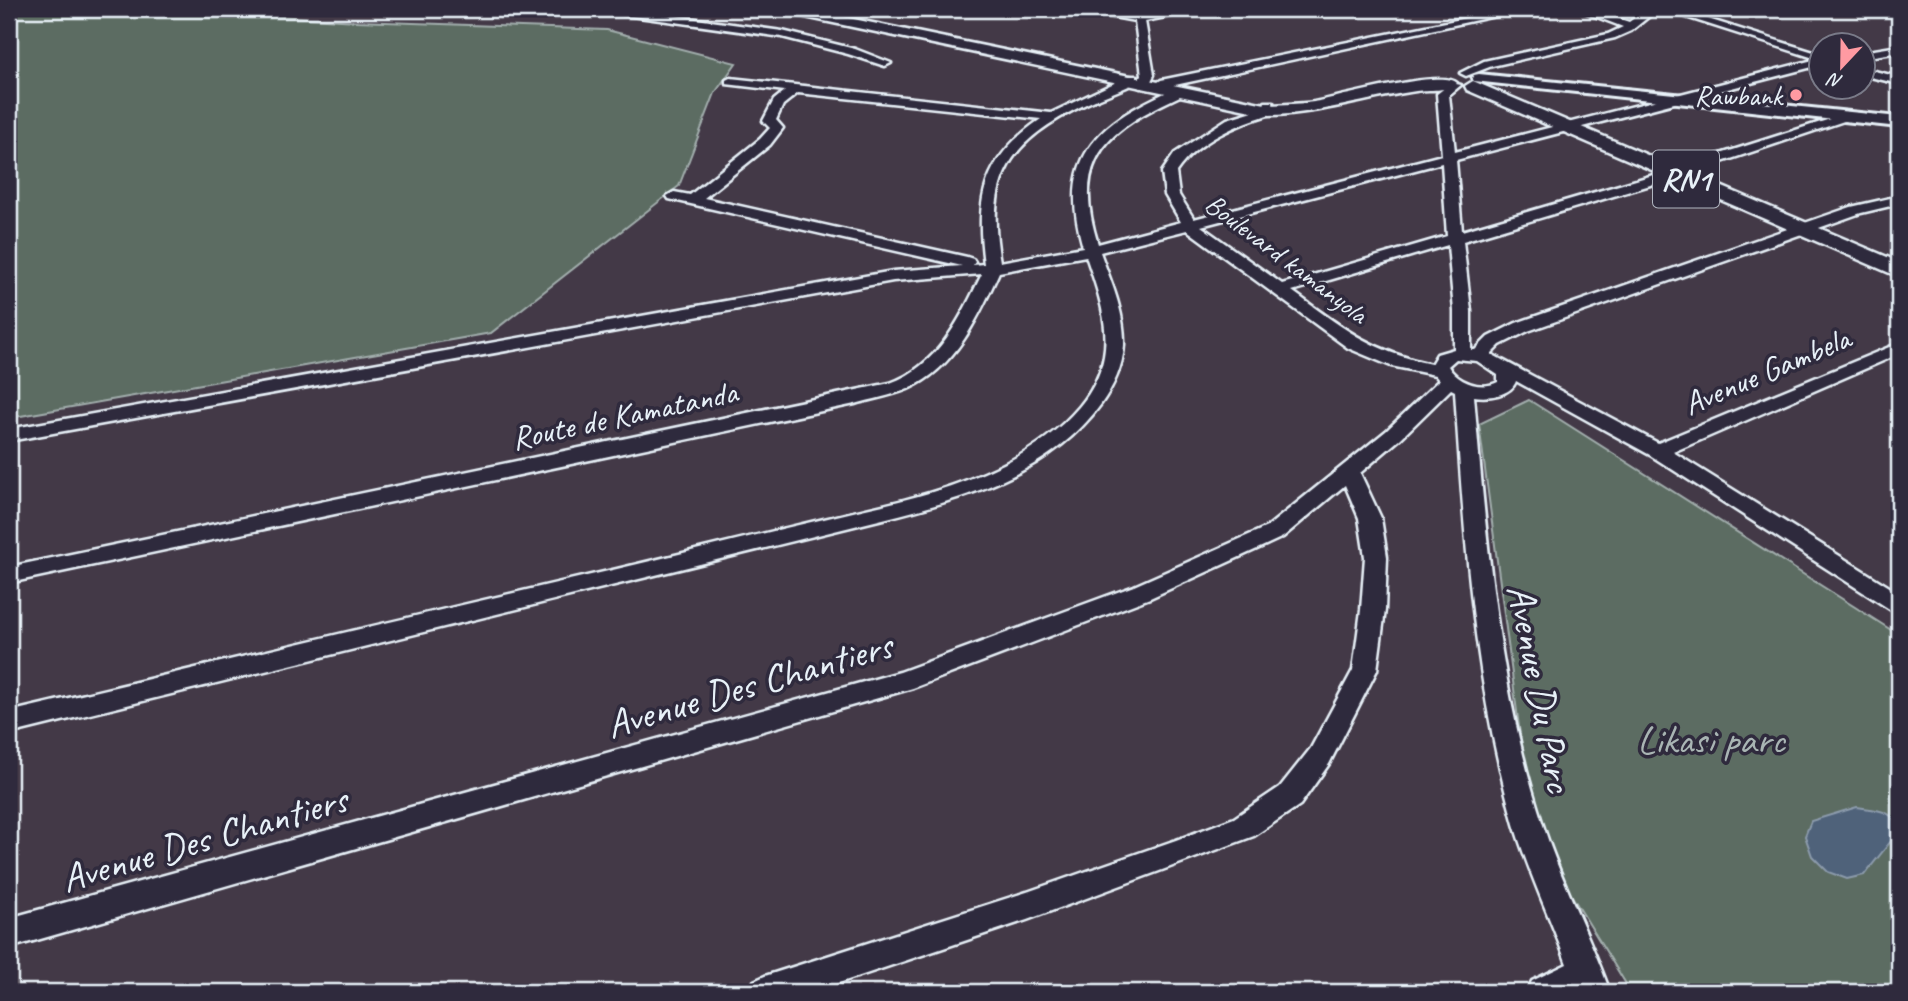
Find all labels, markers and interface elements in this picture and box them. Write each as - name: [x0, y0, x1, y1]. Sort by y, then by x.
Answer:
- north arrow: [1806, 32, 1876, 102]
- text: N: [1823, 66, 1846, 94]
- place label: Rawbank: [1695, 78, 1785, 113]
- marker: Rawbank: [1788, 87, 1804, 103]
- road number: RN1: [1653, 150, 1719, 208]
- street label: Boulevard kamanyola: [1198, 186, 1376, 332]
- street label: Avenue Gambela: [1677, 316, 1858, 425]
- street label: Route de Kamatanda: [508, 370, 743, 459]
- street label: Avenue Du Parc: [1495, 580, 1585, 798]
- street label: Avenue Des Chantiers: [601, 619, 901, 750]
- park label: Likasi parc: [1637, 715, 1787, 765]
- street label: Avenue Des Chantiers: [56, 773, 356, 904]

